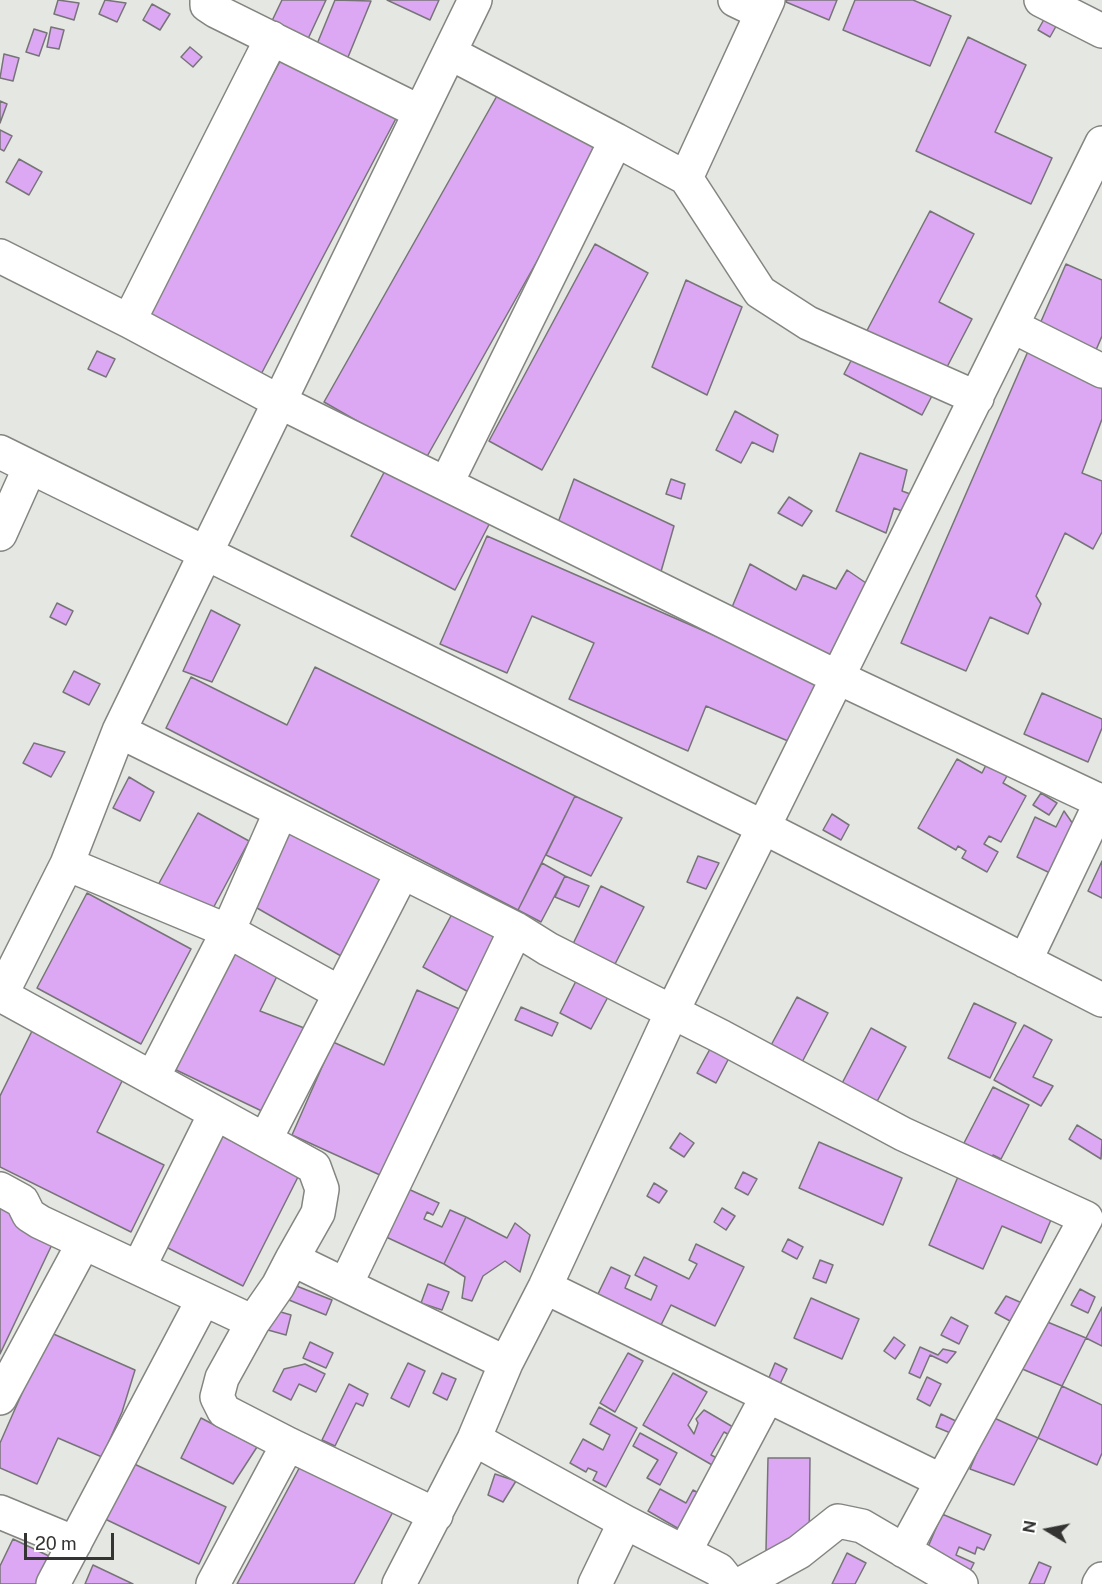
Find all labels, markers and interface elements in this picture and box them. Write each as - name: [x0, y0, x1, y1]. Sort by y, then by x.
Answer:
- north arrow: [1018, 1500, 1078, 1560]
- text: N: [1019, 1519, 1040, 1535]
- scale bar: [27, 1521, 117, 1559]
- text: 20 m: [35, 1533, 77, 1554]

